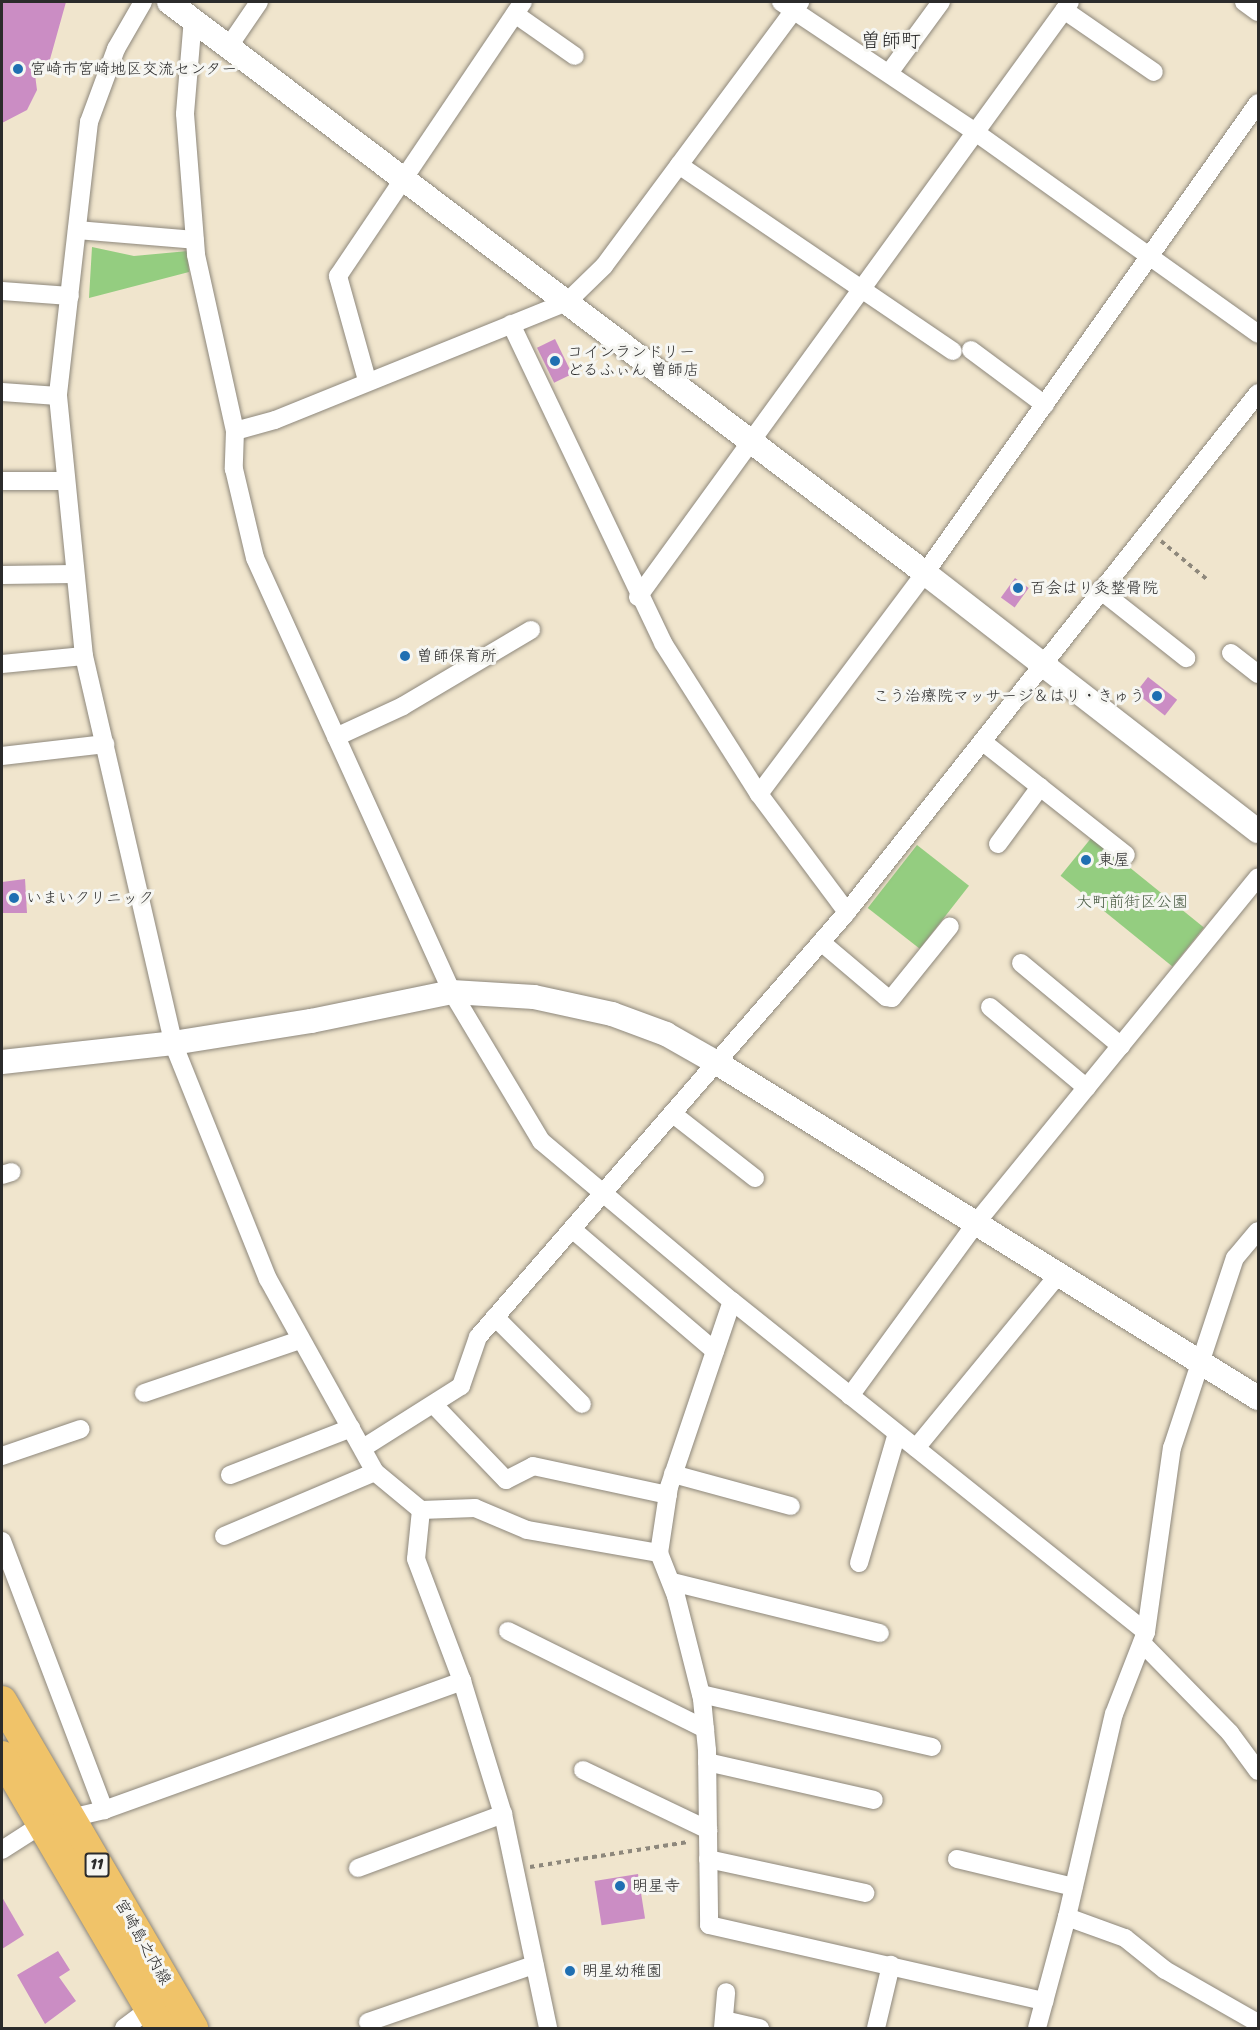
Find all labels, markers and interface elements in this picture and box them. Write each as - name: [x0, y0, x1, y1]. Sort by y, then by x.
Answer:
- district label: 曽師町: [861, 28, 921, 52]
- place label: 宮崎市宮崎地区交流センター: [30, 59, 238, 79]
- marker: 宮崎市宮崎地区交流センター: [11, 62, 25, 76]
- place label: コインランドリー どるふぃん 曽師店: [567, 342, 699, 380]
- marker: コインランドリー どるふぃん 曽師店: [548, 354, 562, 368]
- place label: 百会はり灸整骨院: [1030, 578, 1158, 598]
- marker: 百会はり灸整骨院: [1011, 581, 1025, 595]
- place label: 曽師保育所: [417, 646, 497, 666]
- marker: 曽師保育所: [398, 649, 412, 663]
- place label: こう治療院マッサージ＆はり・きゅう: [873, 686, 1145, 706]
- marker: こう治療院マッサージ＆はり・きゅう: [1150, 689, 1164, 703]
- place label: 東屋: [1098, 850, 1130, 870]
- marker: 東屋: [1079, 853, 1093, 867]
- place label: いまいクリニック: [26, 888, 154, 908]
- marker: いまいクリニック: [7, 891, 21, 905]
- park label: 大町前街区公園: [1076, 892, 1188, 912]
- road number: 11: [84, 1853, 110, 1877]
- place label: 明星寺: [632, 1876, 680, 1896]
- marker: 明星寺: [613, 1879, 627, 1893]
- street label: 宮崎島之内線: [111, 1896, 175, 1988]
- place label: 明星幼稚園: [582, 1961, 662, 1981]
- marker: 明星幼稚園: [563, 1964, 577, 1978]

